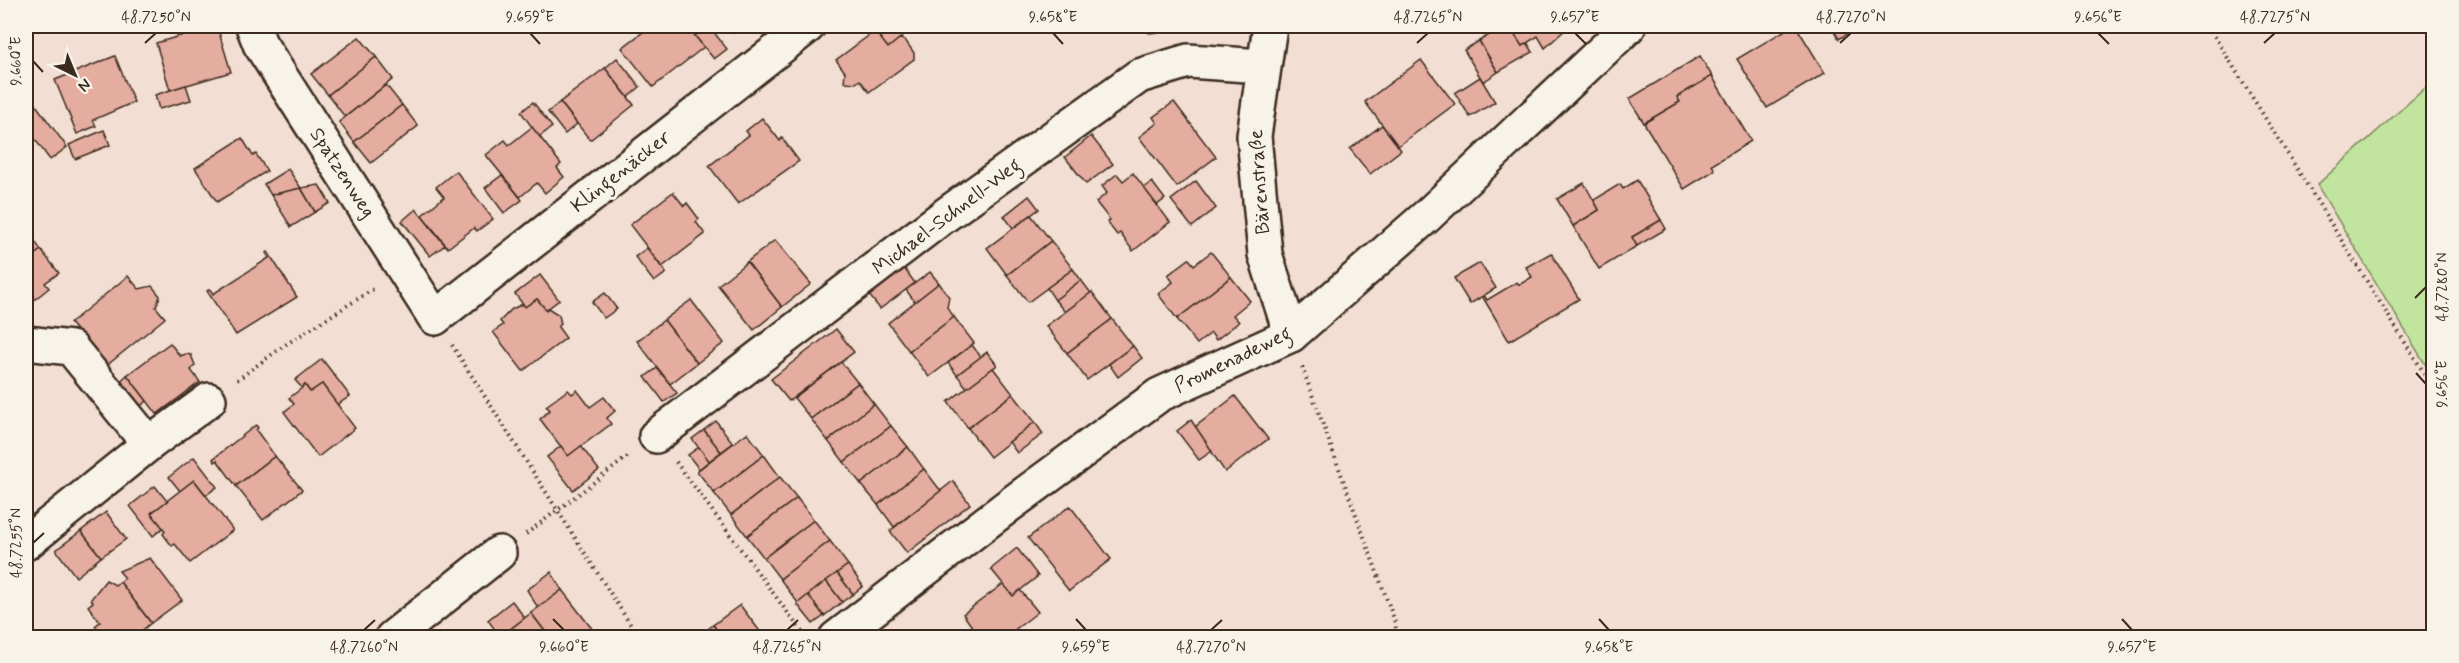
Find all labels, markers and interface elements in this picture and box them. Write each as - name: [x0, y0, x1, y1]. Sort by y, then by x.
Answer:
- text: 48.7250°N: [121, 8, 191, 28]
- text: 9.659°E: [506, 8, 554, 28]
- text: 9.658°E: [1029, 8, 1077, 28]
- text: 48.7265°N: [1394, 8, 1462, 28]
- text: 9.657°E: [1551, 8, 1600, 28]
- text: 48.7270°N: [1816, 8, 1886, 28]
- text: 9.656°E: [2074, 8, 2122, 28]
- text: 48.7275°N: [2240, 8, 2310, 28]
- text: 9.660°E: [7, 36, 27, 86]
- north arrow: [45, 45, 105, 105]
- text: N: [73, 74, 95, 96]
- street label: Spatzenweg: [303, 123, 381, 223]
- street label: Klingenäcker: [566, 124, 678, 221]
- street label: Bärenstraße: [1243, 128, 1277, 235]
- street label: Michael-Schnell-Weg: [867, 152, 1028, 284]
- text: 48.7280°N: [2433, 252, 2453, 322]
- street label: Promenadeweg: [1170, 320, 1297, 402]
- text: 9.656°E: [2433, 360, 2453, 408]
- text: 48.7255°N: [7, 508, 27, 578]
- text: 48.7260°N: [330, 638, 398, 658]
- text: 9.660°E: [539, 638, 589, 658]
- text: 48.7265°N: [753, 638, 821, 658]
- text: 9.659°E: [1062, 638, 1110, 658]
- text: 48.7270°N: [1176, 638, 1246, 658]
- text: 9.658°E: [1585, 638, 1633, 658]
- text: 9.657°E: [2108, 638, 2157, 658]

